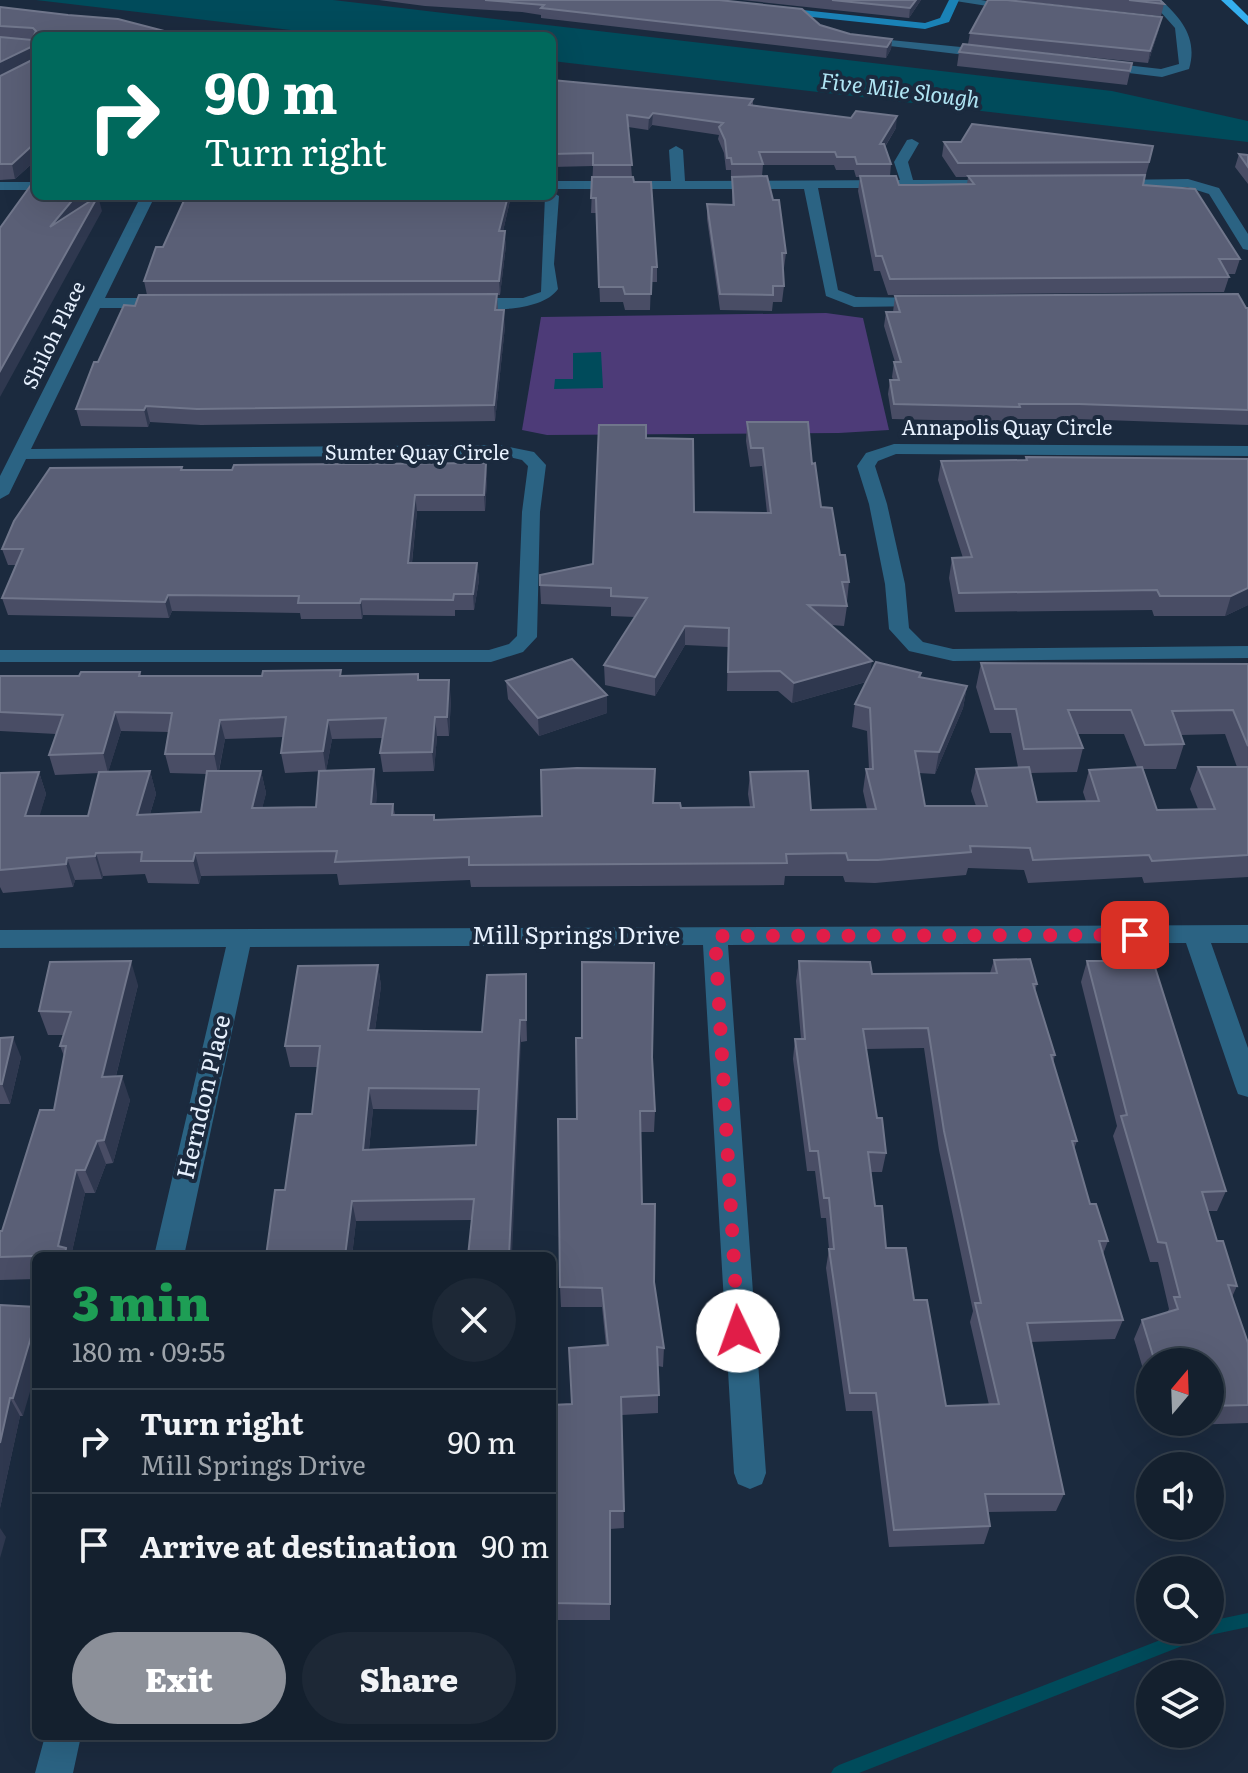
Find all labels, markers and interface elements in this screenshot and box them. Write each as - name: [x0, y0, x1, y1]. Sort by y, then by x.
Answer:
- text: 90 m: [204, 48, 338, 131]
- water label: Five Mile Slough: [819, 62, 982, 115]
- icon: right: [72, 64, 176, 168]
- text: Turn right: [204, 124, 387, 177]
- street label: Shiloh Place: [13, 275, 91, 393]
- street label: Annapolis Quay Circle: [901, 411, 1113, 441]
- street label: Sumter Quay Circle: [325, 436, 509, 466]
- pin: [1101, 901, 1169, 969]
- icon: arrive: [1113, 913, 1157, 957]
- street label: Mill Springs Drive: [472, 916, 680, 951]
- street label: Herndon Place: [166, 1011, 237, 1182]
- text: 3 min: [72, 1265, 210, 1336]
- button: close: [432, 1278, 516, 1362]
- position arrow: [696, 1289, 780, 1373]
- text: 180 m · 09:55: [72, 1331, 225, 1370]
- north arrow: [1136, 1348, 1224, 1436]
- map controls: [1136, 1348, 1224, 1748]
- text: Turn right: [140, 1400, 304, 1444]
- icon: right: [72, 1419, 116, 1463]
- text: 90 m: [448, 1419, 516, 1463]
- text: Mill Springs Drive: [140, 1444, 366, 1483]
- button: sound: [1136, 1452, 1224, 1540]
- icon: arrive: [72, 1523, 116, 1567]
- text: Arrive at destination: [140, 1523, 457, 1567]
- text: 90 m: [481, 1523, 549, 1567]
- button: search: [1136, 1556, 1224, 1644]
- button: Exit: [72, 1632, 286, 1724]
- button: Share: [302, 1632, 516, 1724]
- button: layers: [1136, 1660, 1224, 1748]

